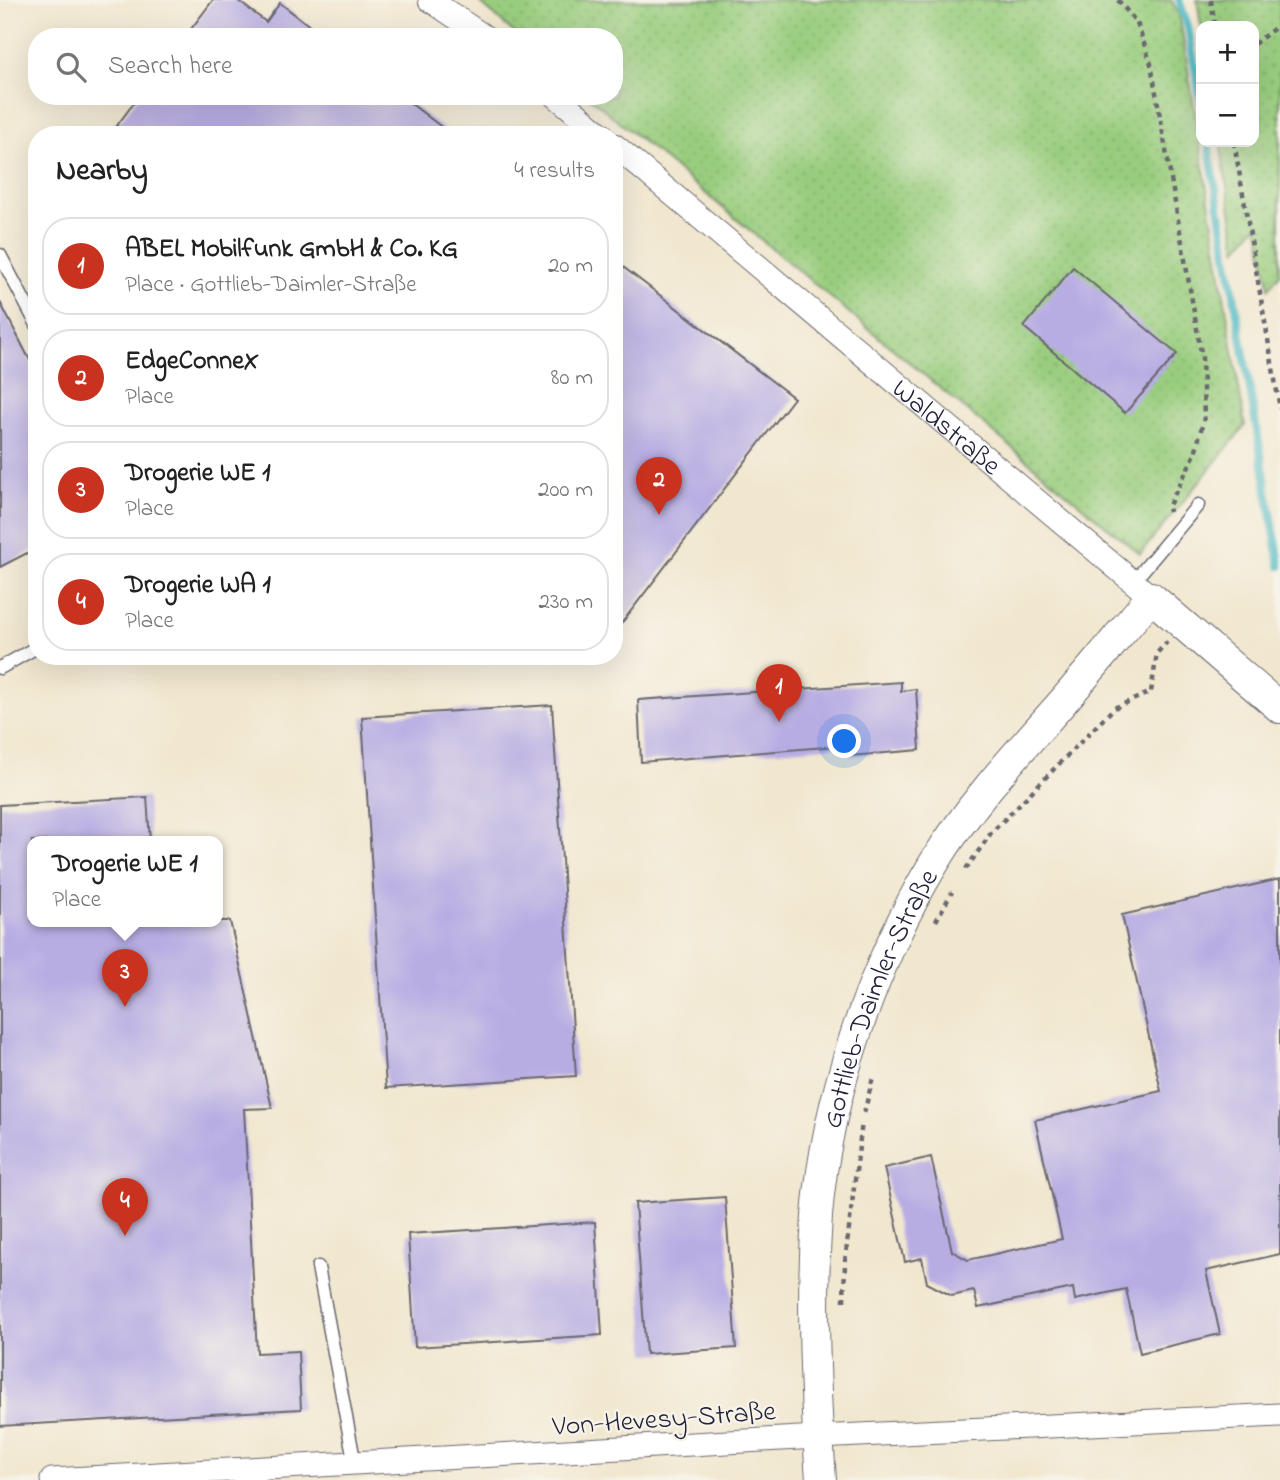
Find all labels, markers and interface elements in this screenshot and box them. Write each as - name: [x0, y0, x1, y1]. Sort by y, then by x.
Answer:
- map controls: [1196, 21, 1259, 147]
- button: +: [1196, 21, 1259, 84]
- search box: [28, 28, 623, 105]
- icon: search: [52, 48, 90, 86]
- text: Search here: [108, 48, 233, 86]
- button: −: [1196, 84, 1259, 147]
- text: Nearby: [56, 150, 148, 194]
- text: 4 results: [514, 155, 595, 188]
- text: ABEL Mobilfunk GmbH & Co. KG: [125, 231, 458, 269]
- text: 1: [77, 250, 85, 283]
- text: 20 m: [548, 250, 593, 283]
- text: Place · Gottlieb-Daimler-Straße: [125, 269, 417, 302]
- text: EdgeConneX: [125, 343, 259, 381]
- text: 2: [75, 362, 87, 395]
- text: 80 m: [551, 362, 593, 395]
- street label: Waldstraße: [882, 370, 1009, 487]
- text: Place: [125, 381, 174, 414]
- text: Drogerie WE 1: [125, 455, 271, 493]
- pin: 2: [636, 457, 682, 515]
- text: 3: [76, 474, 86, 507]
- text: 200 m: [538, 474, 593, 507]
- text: Place: [125, 493, 174, 526]
- text: Drogerie WA 1: [125, 567, 271, 605]
- text: 4: [76, 586, 86, 619]
- text: 230 m: [539, 586, 593, 619]
- text: Place: [125, 605, 174, 638]
- pin: 1: [756, 664, 802, 722]
- your location: [827, 724, 861, 758]
- popup: [27, 836, 223, 927]
- text: Drogerie WE 1: [52, 846, 198, 884]
- street label: Gottlieb-Daimler-Straße: [813, 862, 950, 1133]
- text: Place: [52, 884, 101, 917]
- pin: 3: [102, 949, 148, 1007]
- pin: 4: [102, 1178, 148, 1236]
- street label: Von-Hevesy-Straße: [550, 1392, 778, 1449]

